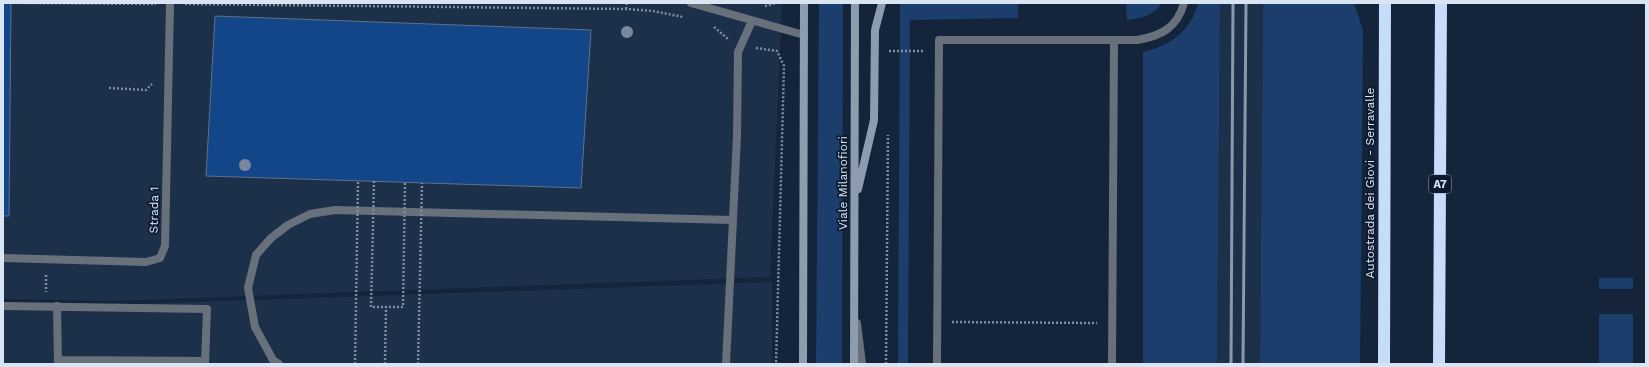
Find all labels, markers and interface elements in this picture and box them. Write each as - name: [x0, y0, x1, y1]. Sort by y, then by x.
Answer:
- street label: Autostrada dei Giovi - Serravalle: [1363, 87, 1377, 278]
- street label: Viale Milanofiori: [836, 136, 850, 230]
- road number: A7: [1429, 175, 1451, 193]
- street label: Strada 1: [147, 186, 161, 234]

